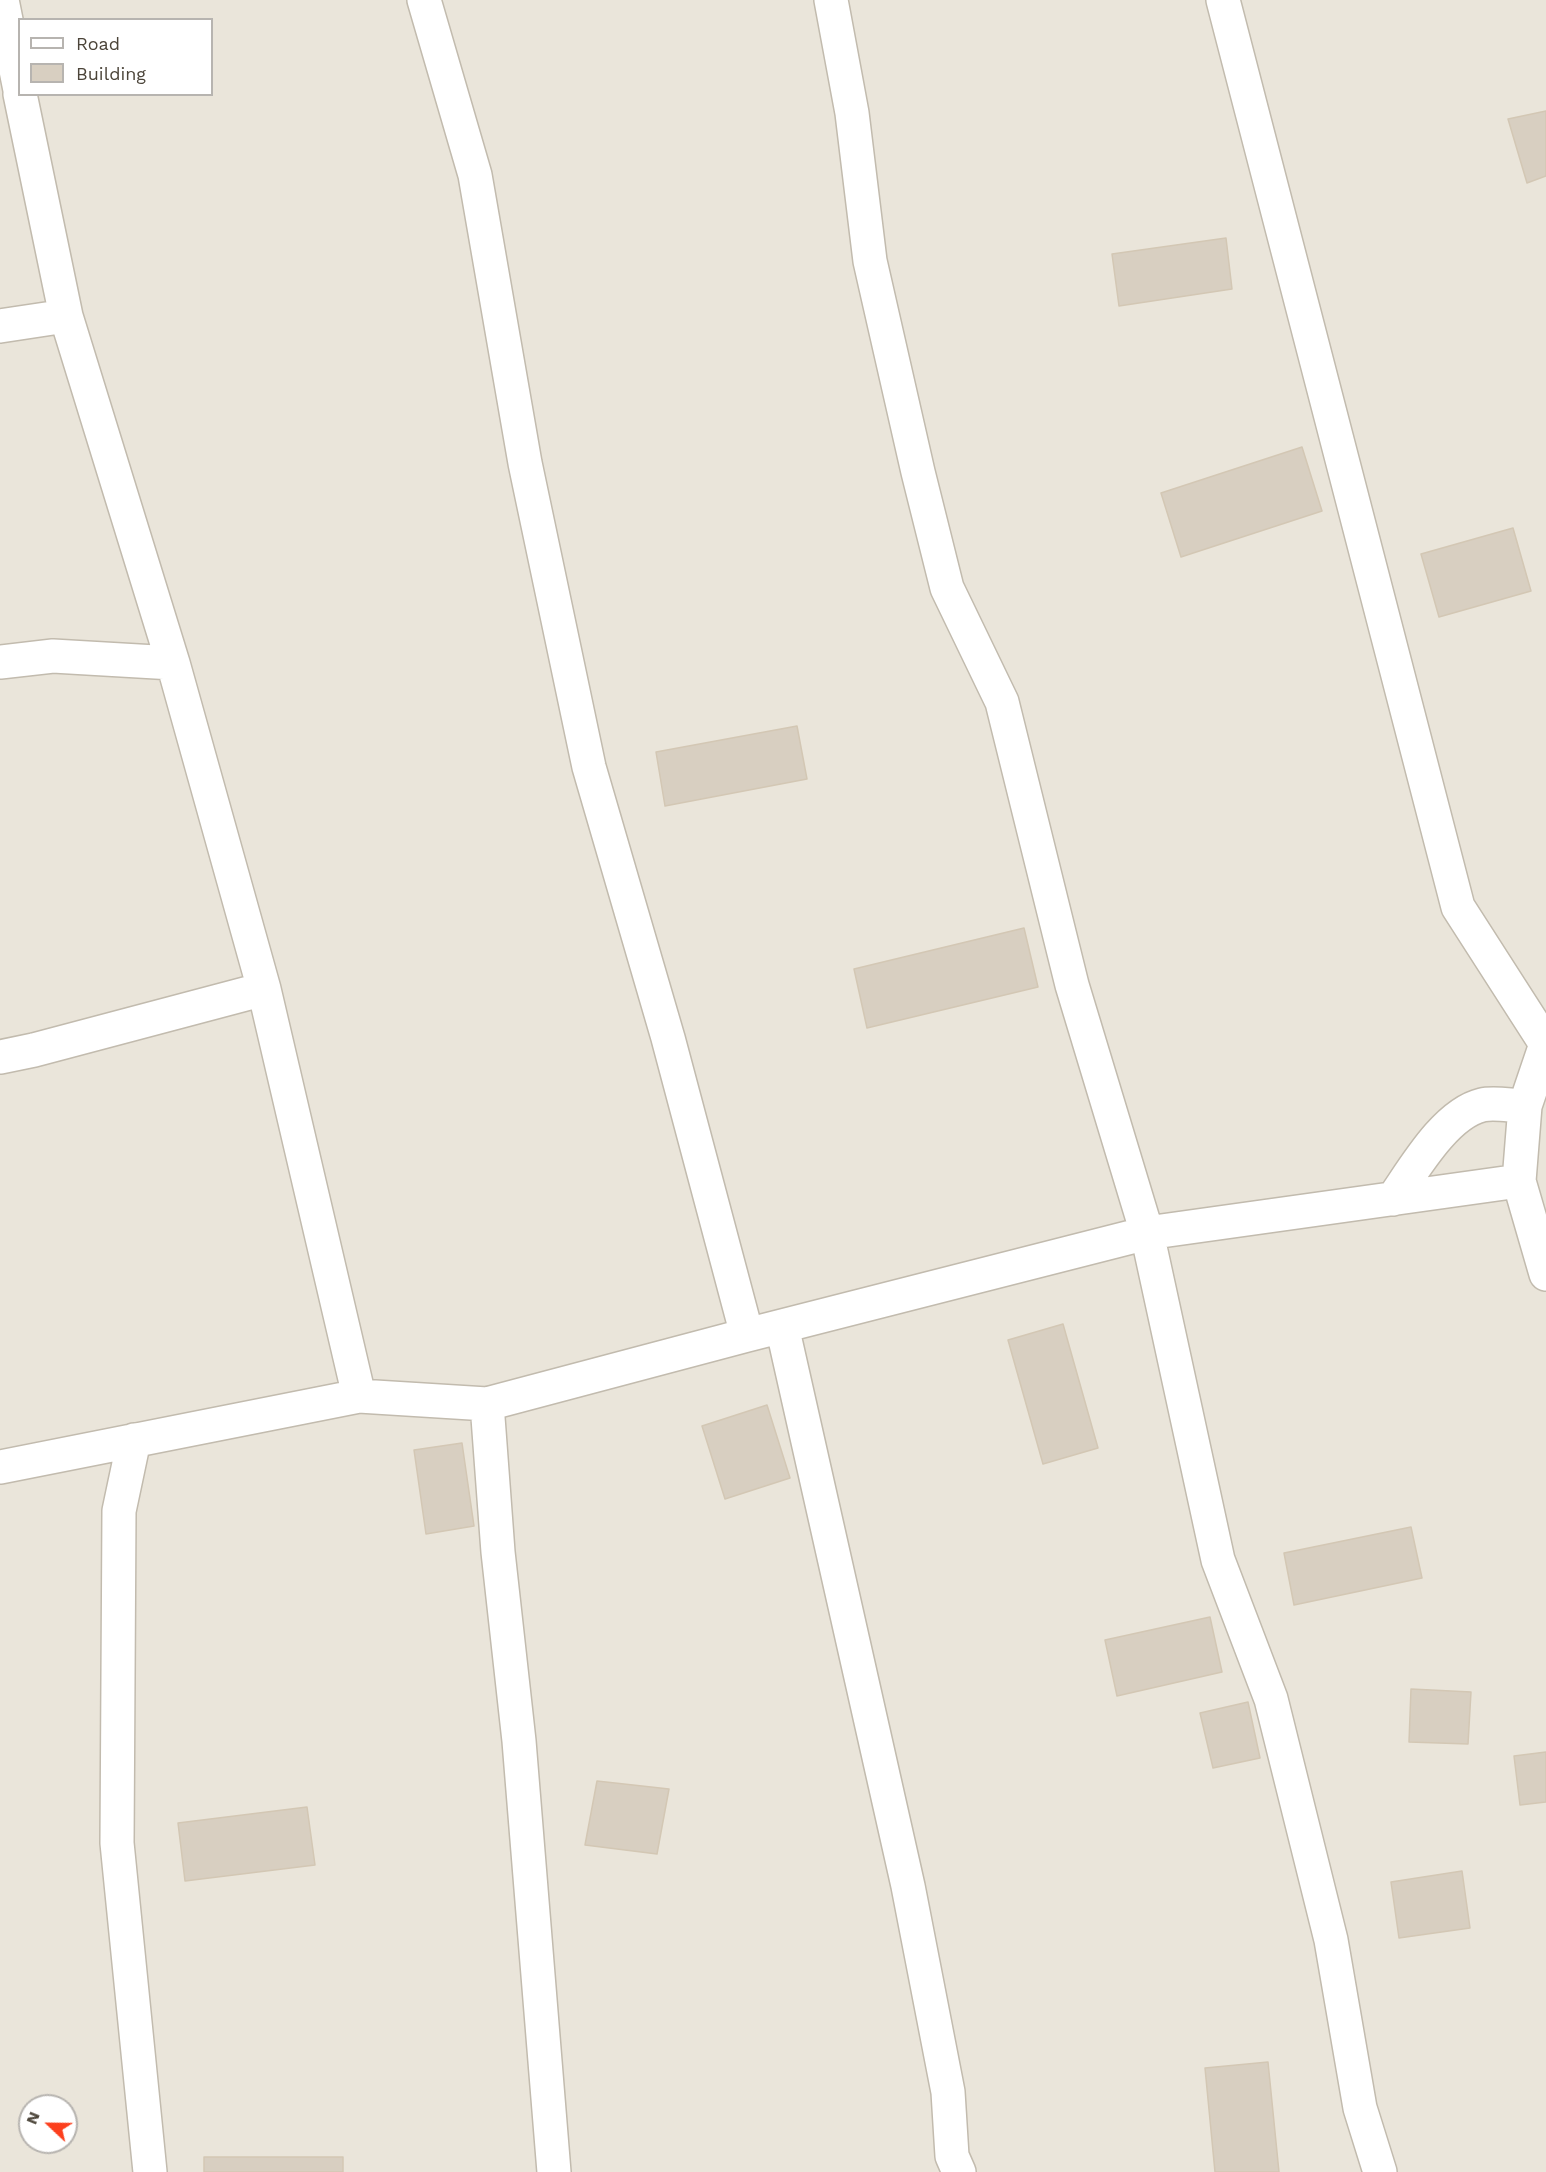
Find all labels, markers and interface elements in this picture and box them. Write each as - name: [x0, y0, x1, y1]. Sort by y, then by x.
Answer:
- legend: [18, 18, 213, 96]
- text: Road: [76, 33, 120, 54]
- text: Building: [76, 63, 146, 84]
- north arrow: [18, 2094, 78, 2154]
- text: N: [22, 2109, 44, 2127]

